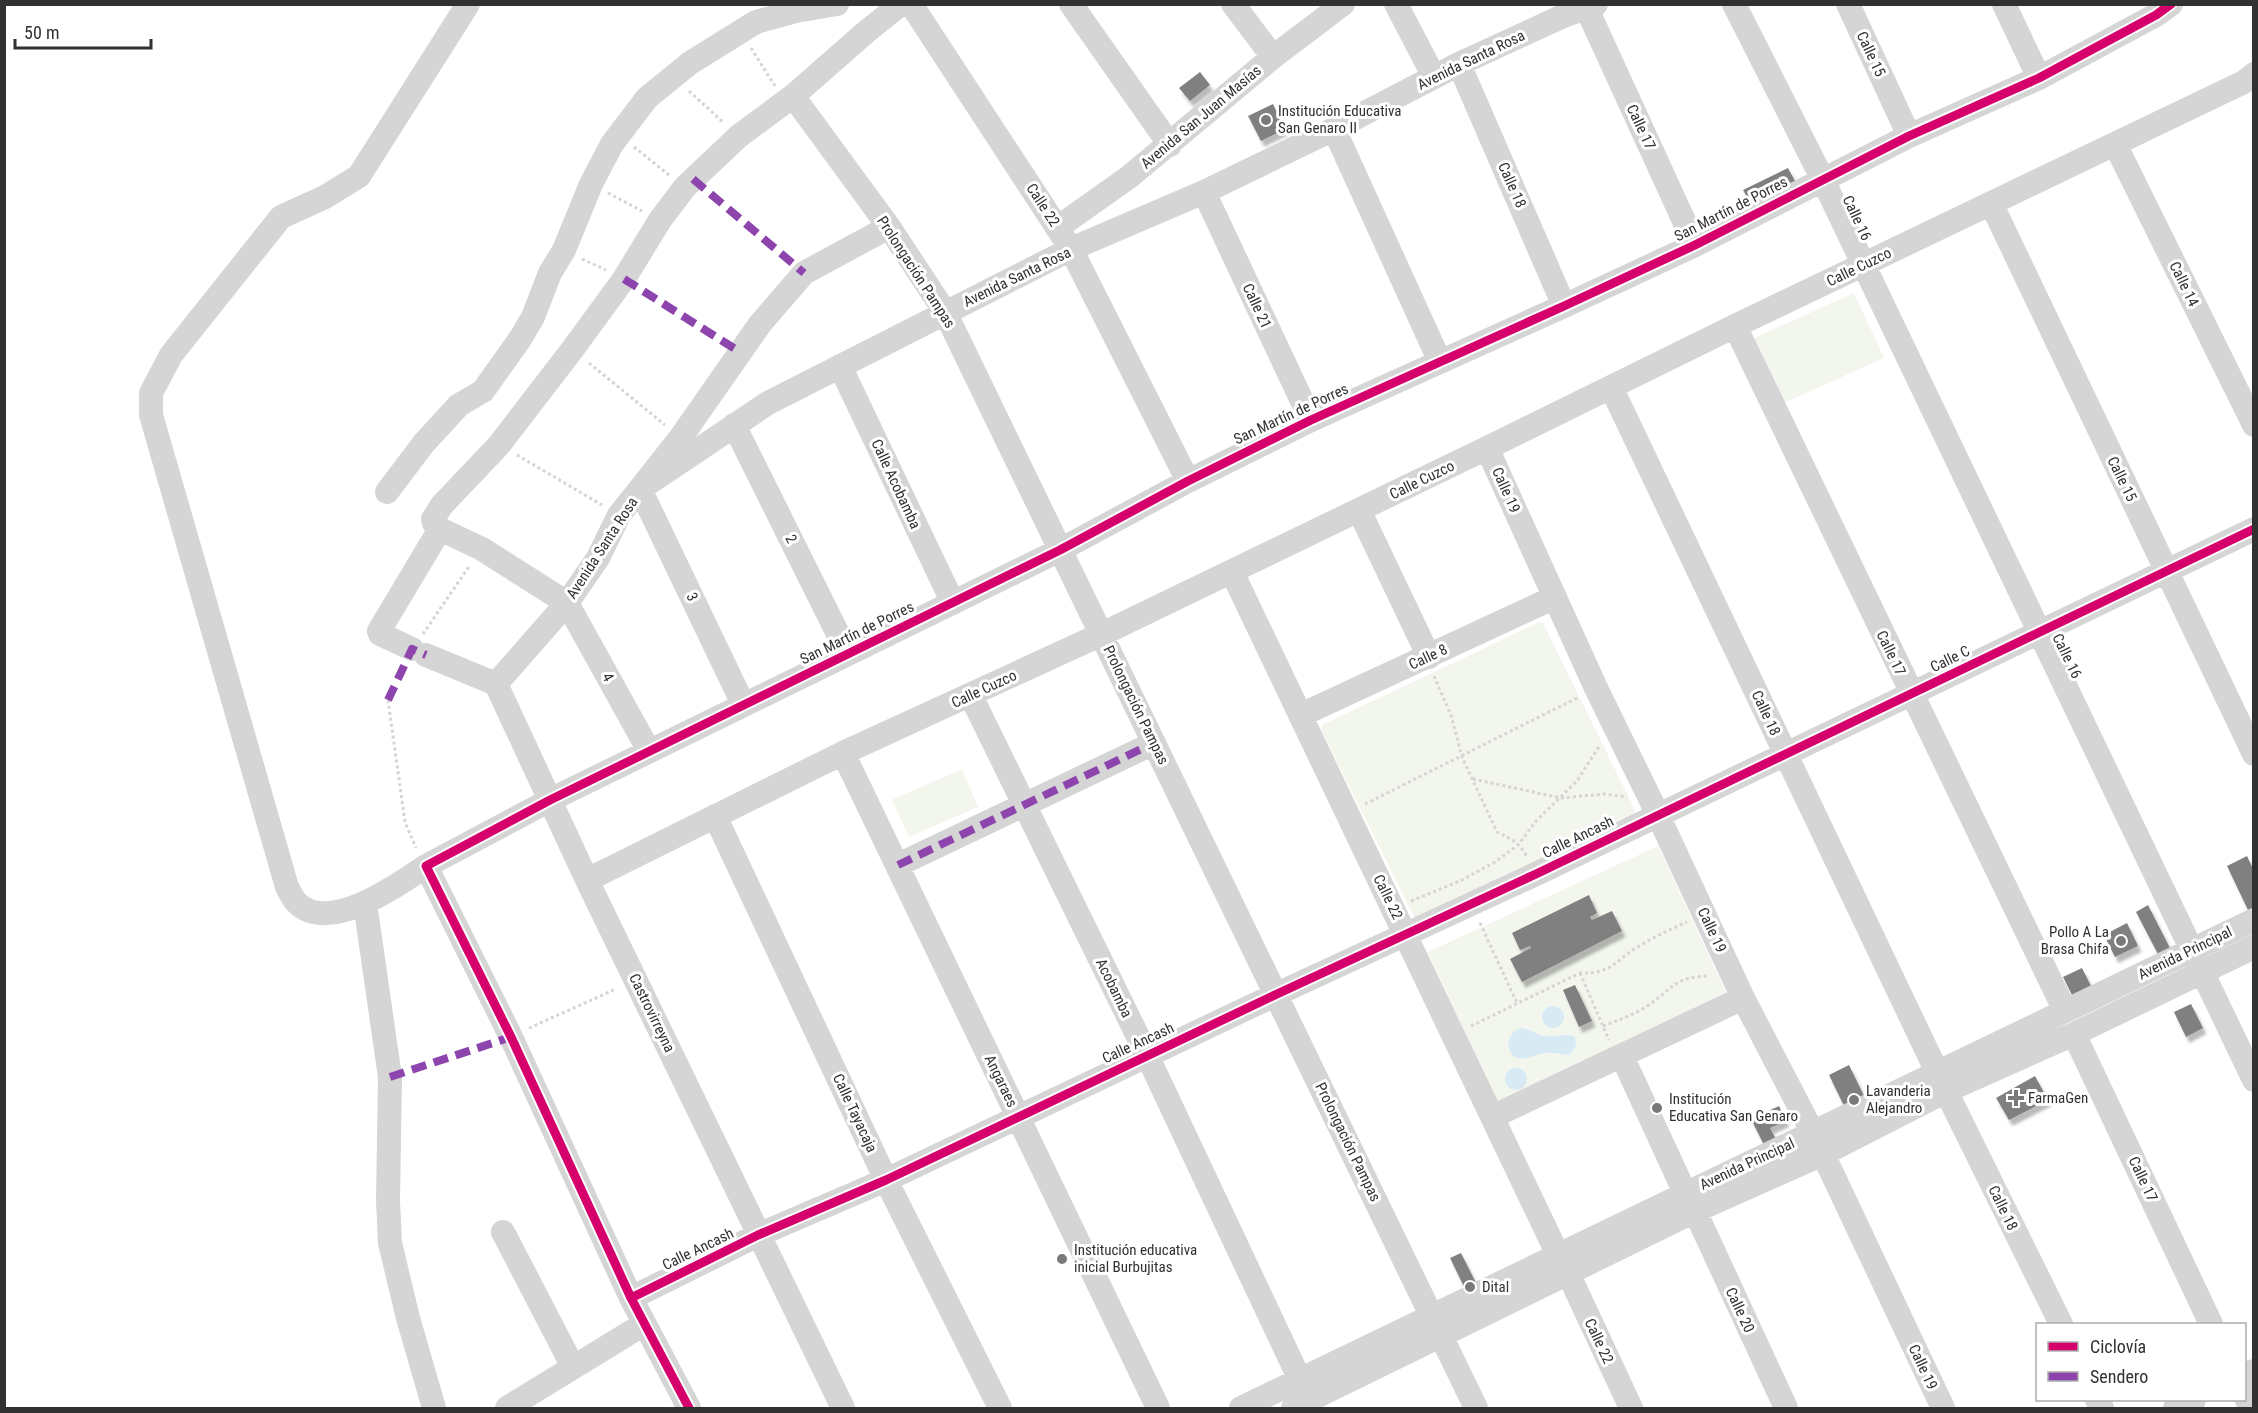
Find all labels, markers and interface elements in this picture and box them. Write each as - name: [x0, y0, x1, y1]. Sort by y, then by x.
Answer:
- scale bar: [15, 12, 152, 50]
- text: 50 m: [24, 22, 59, 43]
- street label: Avenida Santa Rosa: [1414, 26, 1528, 94]
- street label: Calle 15: [1853, 29, 1889, 79]
- street label: Avenida San Juan Masías: [1137, 61, 1265, 173]
- place label: Institución Educativa San Genaro II: [1278, 102, 1402, 137]
- street label: Calle 17: [1623, 102, 1659, 152]
- marker: Institución Educativa San Genaro II: [1259, 113, 1273, 127]
- street label: Calle 18: [1494, 159, 1530, 211]
- street label: San Martín de Porres: [1672, 173, 1791, 245]
- street label: Calle 22: [1022, 180, 1064, 230]
- street label: Calle 16: [1839, 193, 1875, 243]
- street label: Prolongación Pampas: [873, 213, 959, 331]
- street label: Avenida Santa Rosa: [960, 243, 1074, 311]
- street label: Calle Cuzco: [1824, 244, 1894, 290]
- street label: Calle 14: [2165, 259, 2203, 309]
- street label: Calle 21: [1239, 281, 1275, 331]
- street label: San Martín de Porres: [1231, 380, 1351, 448]
- street label: Calle Acobamba: [867, 436, 925, 532]
- street label: Calle 15: [2103, 454, 2141, 504]
- street label: Calle Cuzco: [1387, 457, 1457, 503]
- street label: Calle 19: [1488, 464, 1524, 516]
- street label: Avenida Santa Rosa: [563, 494, 641, 602]
- street label: 2: [781, 532, 801, 546]
- street label: 3: [682, 590, 702, 604]
- street label: San Martín de Porres: [797, 598, 917, 668]
- street label: Calle 17: [1872, 628, 1910, 678]
- street label: Calle 16: [2048, 631, 2086, 681]
- street label: Calle 8: [1406, 640, 1450, 674]
- street label: Calle C: [1927, 642, 1973, 676]
- street label: Prolongación Pampas: [1099, 643, 1173, 767]
- street label: Calle Cuzco: [949, 666, 1019, 712]
- street label: 4: [598, 669, 618, 685]
- street label: Calle 18: [1748, 688, 1784, 738]
- street label: Calle Ancash: [1539, 812, 1617, 862]
- street label: Calle 22: [1369, 872, 1407, 922]
- street label: Calle 19: [1694, 905, 1730, 955]
- street label: Avenida Principal: [2135, 922, 2235, 984]
- place label: Pollo A La Brasa Chifa: [2041, 923, 2109, 958]
- marker: Pollo A La Brasa Chifa: [2114, 934, 2128, 948]
- street label: Acobamba: [1092, 955, 1136, 1021]
- street label: Castrovirreyna: [625, 971, 679, 1055]
- street label: Calle Ancash: [1099, 1019, 1177, 1067]
- street label: Angaraes: [981, 1052, 1021, 1110]
- street label: Calle Tayacaja: [829, 1071, 881, 1155]
- street label: Prolongación Pampas: [1311, 1080, 1385, 1204]
- place label: Lavanderia Alejandro: [1866, 1082, 1931, 1117]
- place label: FarmaGen: [2028, 1089, 2088, 1107]
- place label: Institución Educativa San Genaro: [1669, 1090, 1798, 1125]
- marker: FarmaGen: [2009, 1091, 2023, 1105]
- marker: Lavanderia Alejandro: [1847, 1093, 1861, 1107]
- marker: Institución Educativa San Genaro: [1650, 1101, 1664, 1115]
- street label: Avenida Principal: [1697, 1134, 1797, 1194]
- street label: Calle 17: [2125, 1154, 2161, 1204]
- street label: Calle 18: [1984, 1183, 2022, 1233]
- street label: Calle Ancash: [659, 1224, 737, 1274]
- place label: Institución educativa inicial Burbujitas: [1074, 1241, 1197, 1276]
- marker: Institución educativa inicial Burbujitas: [1055, 1252, 1069, 1266]
- place label: Dital: [1482, 1278, 1509, 1296]
- marker: Dital: [1463, 1280, 1477, 1294]
- street label: Calle 20: [1722, 1285, 1758, 1335]
- street label: Calle 22: [1581, 1316, 1617, 1366]
- legend: [2036, 1323, 2246, 1401]
- text: Ciclovía: [2090, 1336, 2146, 1357]
- street label: Calle 19: [1905, 1342, 1941, 1392]
- text: Sendero: [2090, 1366, 2148, 1387]

